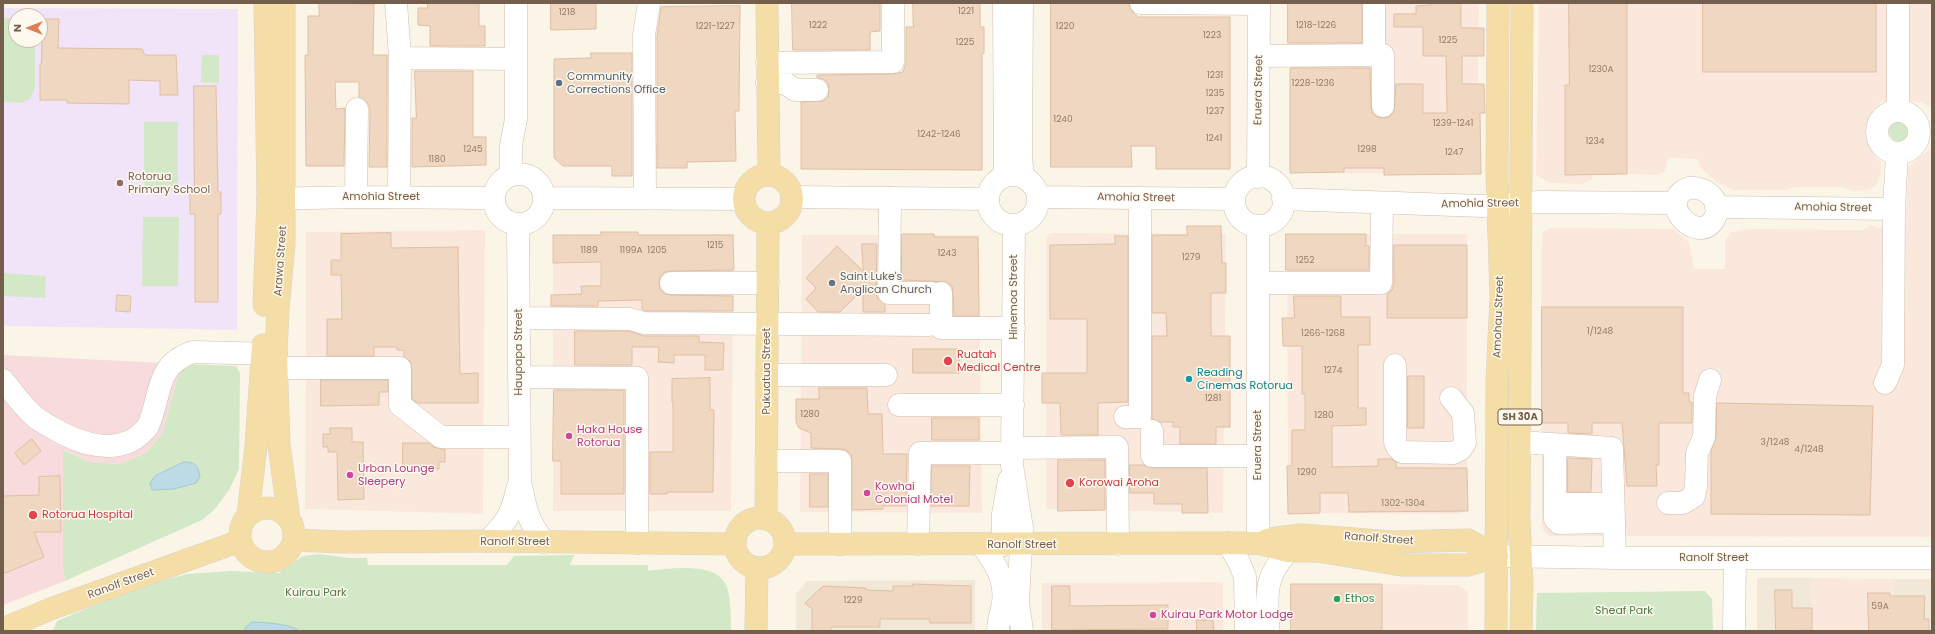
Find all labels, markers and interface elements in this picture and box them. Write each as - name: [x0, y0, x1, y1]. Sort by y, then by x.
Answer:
- house number: 1221: [958, 7, 974, 17]
- north arrow: [8, 8, 48, 48]
- house number: 1218: [559, 8, 575, 18]
- house number: 1222: [809, 21, 827, 31]
- house number: 1218-1226: [1296, 21, 1336, 31]
- house number: 1221-1227: [695, 22, 735, 32]
- house number: 1220: [1056, 22, 1074, 32]
- text: N: [9, 24, 25, 32]
- house number: 1223: [1203, 31, 1221, 41]
- house number: 1225: [1439, 36, 1457, 46]
- house number: 1225: [956, 38, 974, 48]
- street label: Eruera Street: [1252, 55, 1266, 125]
- house number: 1230A: [1588, 65, 1614, 75]
- place label: Community Corrections Office: [567, 70, 666, 96]
- house number: 1231: [1207, 71, 1223, 81]
- marker: Community Corrections Office: [554, 78, 564, 88]
- house number: 1228-1236: [1292, 79, 1334, 89]
- house number: 1235: [1205, 89, 1225, 99]
- house number: 1237: [1206, 107, 1224, 117]
- house number: 1240: [1053, 115, 1073, 125]
- house number: 1239-1241: [1433, 119, 1473, 129]
- house number: 1242-1246: [917, 130, 961, 140]
- house number: 1241: [1206, 134, 1222, 144]
- house number: 1234: [1585, 137, 1605, 147]
- house number: 1245: [463, 145, 483, 155]
- house number: 1298: [1357, 145, 1377, 155]
- house number: 1247: [1445, 148, 1463, 158]
- house number: 1180: [428, 155, 446, 165]
- place label: Rotorua Primary School: [128, 170, 210, 196]
- marker: Rotorua Primary School: [115, 178, 125, 188]
- street label: Amohia Street: [342, 190, 420, 204]
- street label: Amohia Street: [1097, 191, 1175, 205]
- street label: Amohia Street: [1441, 197, 1519, 211]
- street label: Amohia Street: [1794, 201, 1872, 215]
- street label: Arawa Street: [272, 225, 290, 297]
- house number: 1215: [707, 241, 723, 251]
- house number: 1189: [580, 246, 598, 256]
- house number: 1199A: [619, 246, 643, 256]
- house number: 1205: [647, 246, 667, 256]
- house number: 1243: [937, 249, 957, 259]
- house number: 1279: [1182, 253, 1200, 263]
- street label: Hinemoa Street: [1007, 254, 1021, 340]
- house number: 1252: [1296, 256, 1314, 266]
- place label: Saint Luke's Anglican Church: [840, 270, 932, 296]
- street label: Amohau Street: [1491, 276, 1507, 358]
- marker: Saint Luke's Anglican Church: [827, 278, 837, 288]
- street label: Haupapa Street: [512, 309, 526, 395]
- street label: Pukuatua Street: [760, 327, 774, 415]
- house number: 1/1248: [1587, 327, 1613, 337]
- house number: 1266-1268: [1301, 329, 1345, 339]
- place label: Ruatah Medical Centre: [957, 348, 1040, 374]
- marker: Ruatah Medical Centre: [942, 355, 954, 367]
- place label: Reading Cinemas Rotorua: [1197, 366, 1293, 392]
- house number: 1274: [1324, 366, 1342, 376]
- marker: Reading Cinemas Rotorua: [1184, 374, 1194, 384]
- house number: 1281: [1205, 394, 1221, 404]
- road number: SH 30A: [1498, 409, 1542, 425]
- house number: 1280: [800, 410, 820, 420]
- street label: Eruera Street: [1251, 410, 1265, 480]
- house number: 1280: [1314, 411, 1334, 421]
- place label: Haka House Rotorua: [577, 423, 642, 449]
- marker: Haka House Rotorua: [564, 431, 574, 441]
- house number: 3/1248: [1761, 438, 1789, 448]
- house number: 4/1248: [1794, 445, 1824, 455]
- place label: Urban Lounge Sleepery: [358, 462, 435, 488]
- house number: 1290: [1297, 468, 1317, 478]
- marker: Urban Lounge Sleepery: [345, 470, 355, 480]
- place label: Korowai Aroha: [1079, 476, 1159, 490]
- marker: Korowai Aroha: [1064, 477, 1076, 489]
- place label: Kowhai Colonial Motel: [875, 480, 953, 506]
- marker: Kowhai Colonial Motel: [862, 488, 872, 498]
- house number: 1302-1304: [1381, 499, 1425, 509]
- place label: Rotorua Hospital: [42, 508, 133, 522]
- marker: Rotorua Hospital: [27, 509, 39, 521]
- street label: Ranolf Street: [1344, 530, 1414, 548]
- street label: Ranolf Street: [480, 535, 550, 549]
- street label: Ranolf Street: [987, 538, 1057, 552]
- street label: Ranolf Street: [1679, 551, 1749, 565]
- street label: Ranolf Street: [86, 566, 156, 602]
- park label: Kuirau Park: [285, 586, 347, 600]
- place label: Ethos: [1345, 592, 1374, 606]
- marker: Ethos: [1332, 594, 1342, 604]
- house number: 1229: [844, 596, 862, 606]
- house number: 59A: [1871, 602, 1889, 612]
- park label: Sheaf Park: [1595, 604, 1653, 618]
- place label: Kuirau Park Motor Lodge: [1161, 608, 1293, 622]
- marker: Kuirau Park Motor Lodge: [1148, 610, 1158, 620]

